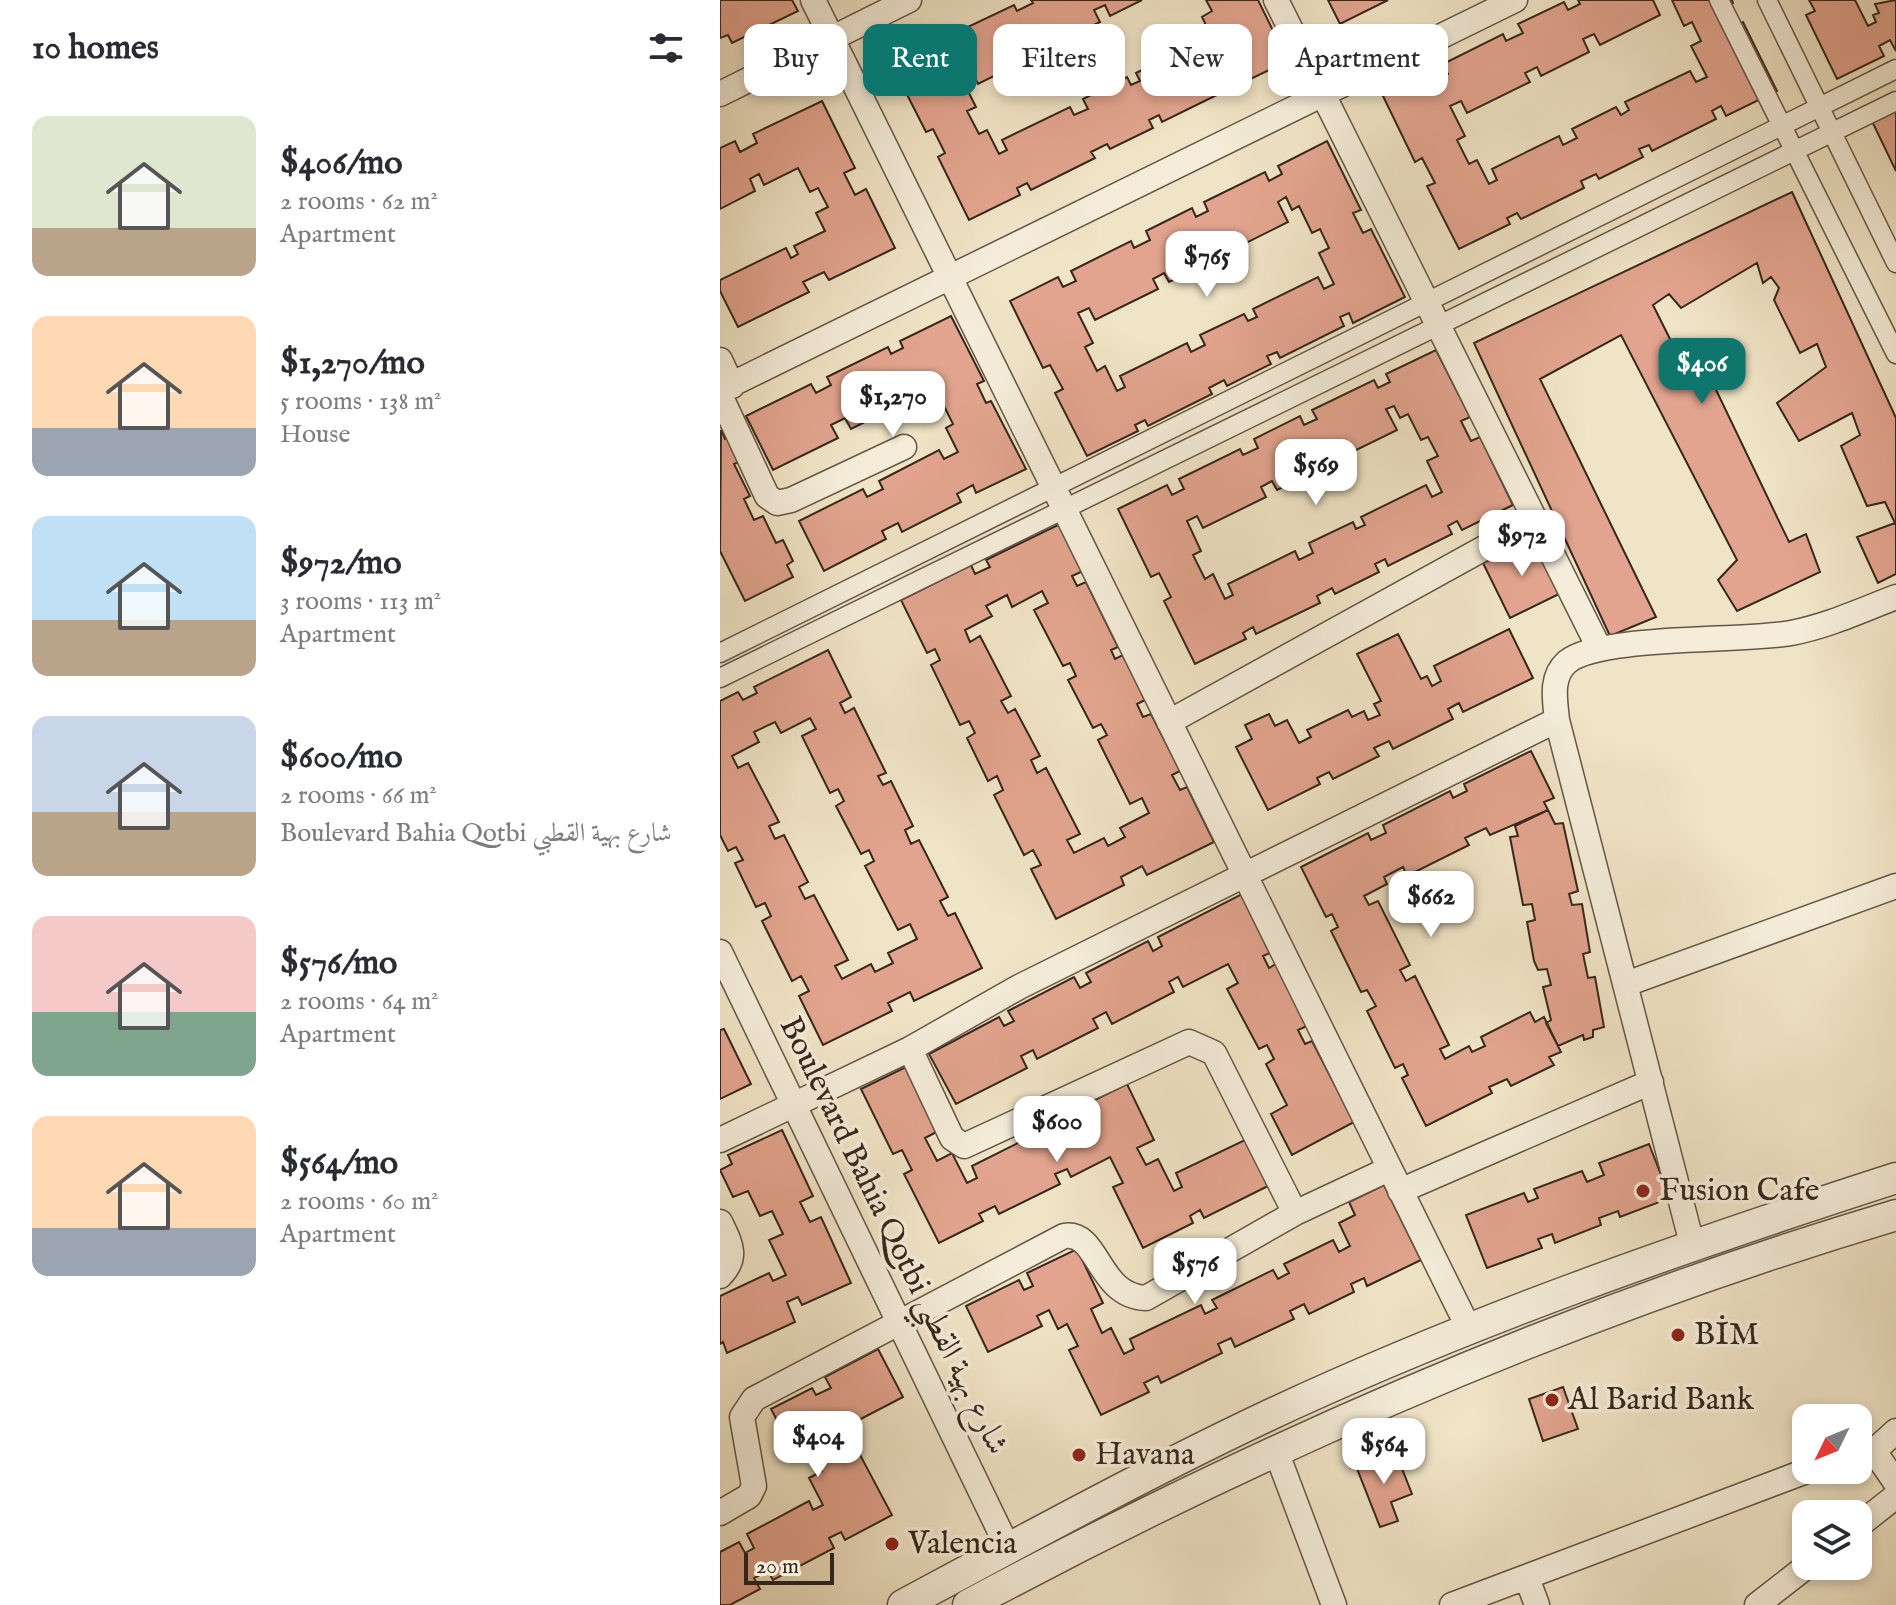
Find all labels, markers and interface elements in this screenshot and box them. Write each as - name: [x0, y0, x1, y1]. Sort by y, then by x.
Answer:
- chip: Buy: [744, 24, 847, 96]
- chip: Rent: [863, 24, 977, 96]
- chip: Filters: [993, 24, 1125, 96]
- chip: New: [1141, 24, 1252, 96]
- chip: Apartment: [1268, 24, 1448, 96]
- icon: filters: [644, 26, 688, 70]
- text: 10 homes: [32, 27, 159, 70]
- text: $406/mo: [280, 142, 403, 185]
- icon: home: [96, 148, 192, 244]
- text: 2 rooms · 62 m²: [280, 185, 438, 218]
- text: Apartment: [280, 218, 396, 251]
- pin: $765: [1160, 231, 1254, 299]
- text: $765: [1184, 240, 1230, 273]
- pin: $406: [1655, 338, 1749, 406]
- text: $1,270/mo: [280, 342, 425, 385]
- text: $406: [1677, 347, 1727, 380]
- icon: home: [96, 348, 192, 444]
- pin: $1,270: [828, 371, 958, 439]
- text: $1,270: [859, 380, 927, 413]
- text: 5 rooms · 138 m²: [280, 385, 442, 418]
- text: House: [280, 418, 350, 451]
- pin: $569: [1269, 439, 1363, 507]
- text: $569: [1293, 448, 1339, 481]
- pin: $972: [1475, 510, 1569, 578]
- text: $972: [1497, 519, 1547, 552]
- text: $972/mo: [280, 542, 402, 585]
- icon: home: [96, 548, 192, 644]
- text: 3 rooms · 113 m²: [280, 585, 441, 618]
- text: Apartment: [280, 618, 396, 651]
- text: $600/mo: [280, 736, 403, 779]
- icon: home: [96, 748, 192, 844]
- text: 2 rooms · 66 m²: [280, 779, 437, 812]
- text: Boulevard Bahia Qotbi شارع بهية القطبي: [280, 817, 672, 850]
- pin: $662: [1384, 871, 1478, 939]
- text: $662: [1407, 880, 1455, 913]
- text: $576/mo: [280, 942, 397, 985]
- icon: home: [96, 948, 192, 1044]
- text: 2 rooms · 64 m²: [280, 985, 439, 1018]
- street label: Boulevard Bahia Qotbi شارع بهية القطبي: [763, 1010, 1017, 1465]
- text: Apartment: [280, 1018, 396, 1051]
- pin: $600: [1010, 1096, 1104, 1164]
- text: $600: [1032, 1105, 1082, 1138]
- text: $564/mo: [280, 1142, 398, 1185]
- icon: home: [96, 1148, 192, 1244]
- place label: Fusion Cafe: [1659, 1171, 1819, 1212]
- marker: Fusion Cafe: [1634, 1182, 1652, 1200]
- text: 2 rooms · 60 m²: [280, 1185, 439, 1218]
- text: Apartment: [280, 1218, 396, 1251]
- pin: $576: [1148, 1238, 1242, 1306]
- text: $576: [1172, 1247, 1218, 1280]
- place label: BİM: [1694, 1315, 1759, 1356]
- marker: BİM: [1669, 1326, 1687, 1344]
- place label: Al Barid Bank: [1567, 1380, 1755, 1421]
- marker: Al Barid Bank: [1543, 1391, 1561, 1409]
- north arrow: [1792, 1404, 1872, 1484]
- map controls: [1792, 1404, 1872, 1580]
- pin: $404: [771, 1411, 865, 1479]
- pin: $564: [1337, 1418, 1431, 1486]
- text: $404: [792, 1420, 844, 1453]
- text: $564: [1360, 1427, 1408, 1460]
- place label: Havana: [1095, 1435, 1195, 1476]
- marker: Havana: [1070, 1446, 1088, 1464]
- button: layers: [1792, 1500, 1872, 1580]
- place label: Valencia: [907, 1524, 1017, 1565]
- marker: Valencia: [883, 1535, 901, 1553]
- scale bar: [744, 1549, 834, 1585]
- text: 20 m: [756, 1553, 799, 1581]

